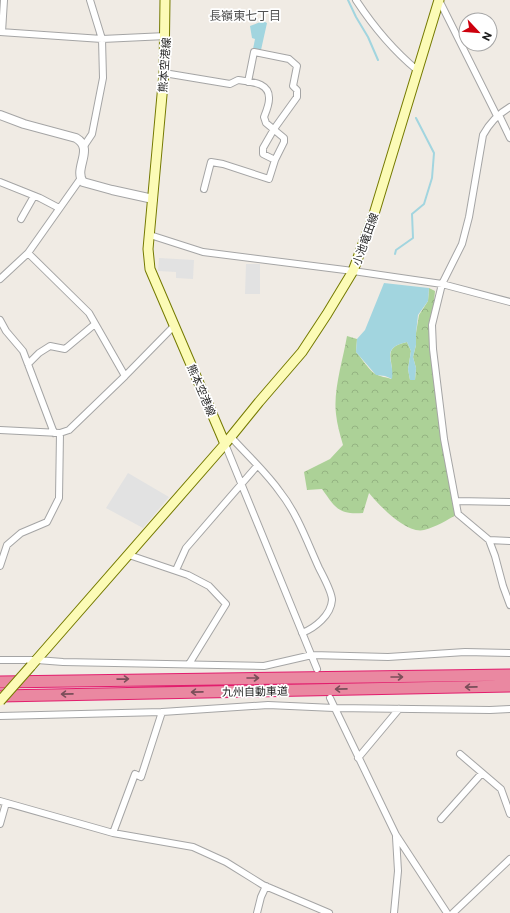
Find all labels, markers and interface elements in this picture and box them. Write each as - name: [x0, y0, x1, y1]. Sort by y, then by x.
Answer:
- district label: 長嶺東七丁目: [209, 8, 281, 22]
- north arrow: [458, 12, 498, 52]
- text: N: [480, 30, 495, 43]
- street label: 熊本空港線: [156, 37, 172, 93]
- street label: 小池竜田線: [349, 211, 381, 267]
- street label: 熊本空港線: [185, 362, 219, 418]
- one-way arrow: [390, 673, 403, 681]
- one-way arrow: [246, 674, 259, 682]
- one-way arrow: [116, 675, 129, 683]
- one-way arrow: [465, 683, 478, 691]
- street label: 九州自動車道: [222, 684, 288, 698]
- one-way arrow: [335, 686, 348, 693]
- one-way arrow: [191, 688, 204, 696]
- one-way arrow: [61, 690, 74, 698]

